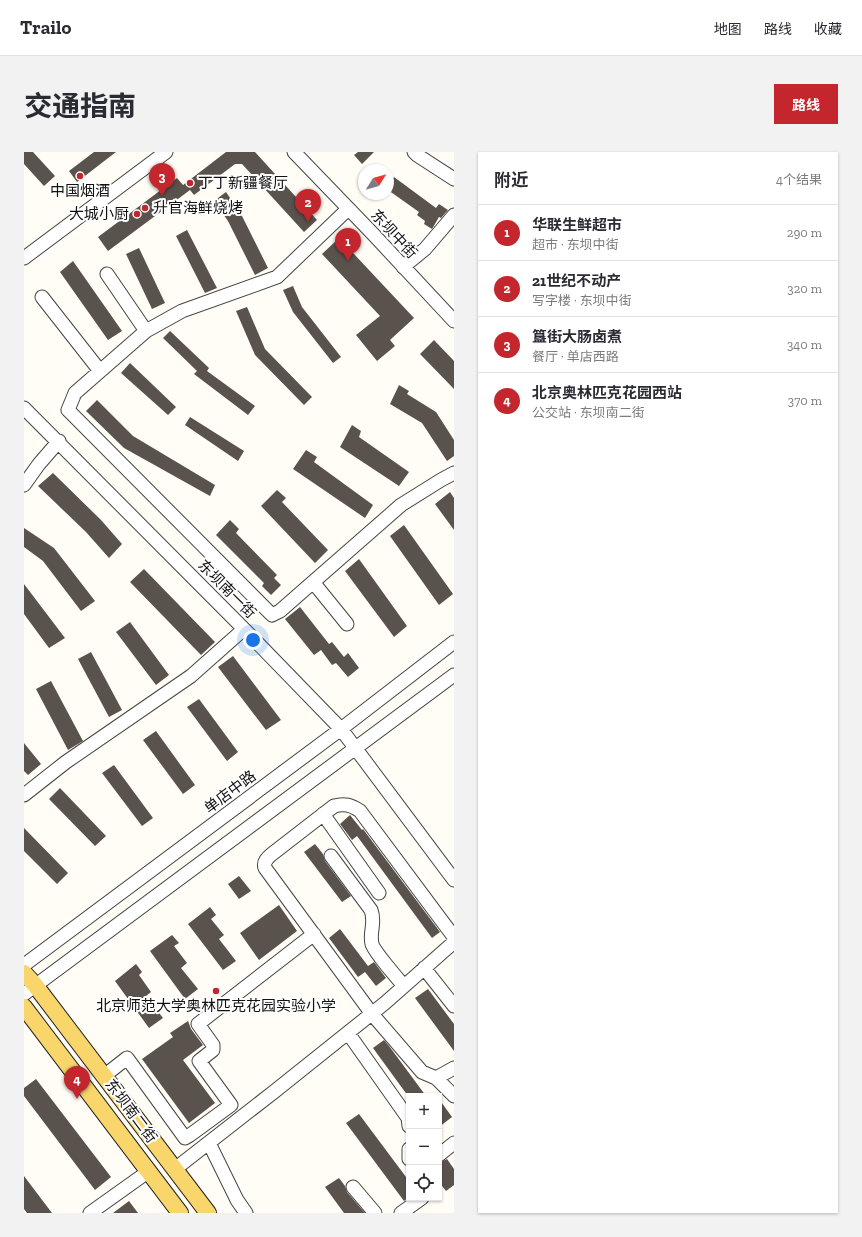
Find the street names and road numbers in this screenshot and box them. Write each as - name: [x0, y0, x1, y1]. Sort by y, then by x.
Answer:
- street label: 东坝中街: [367, 206, 421, 262]
- street label: 东坝南一街: [194, 556, 260, 622]
- street label: 单店中路: [201, 767, 259, 817]
- street label: 东坝南二街: [101, 1076, 161, 1146]

